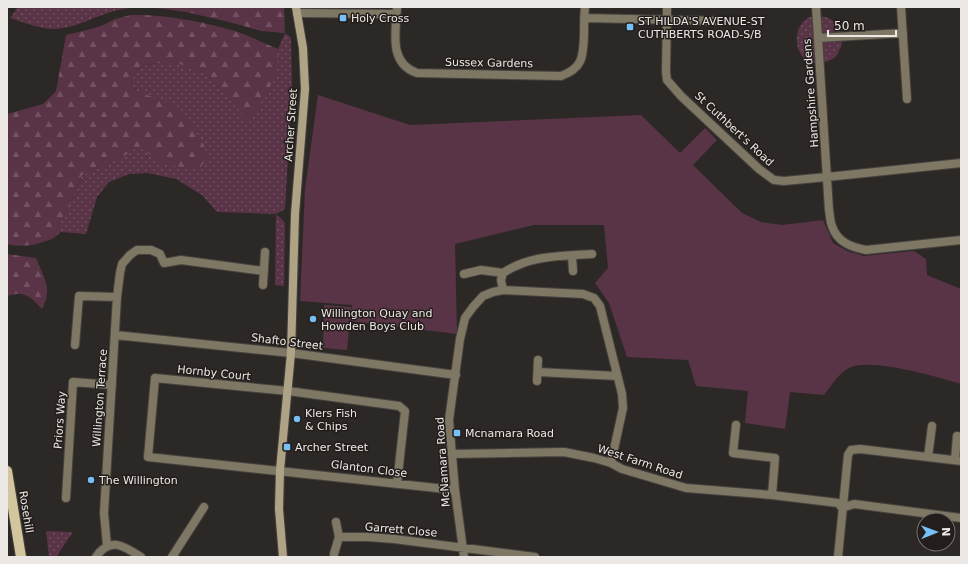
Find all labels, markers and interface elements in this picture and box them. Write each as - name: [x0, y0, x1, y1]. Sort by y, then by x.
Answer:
- place label: Holy Cross: [351, 12, 409, 25]
- scale bar: [828, 12, 896, 38]
- marker: Holy Cross: [338, 13, 348, 23]
- place label: ST HILDA'S AVENUE-ST CUTHBERTS ROAD-S/B: [638, 15, 765, 41]
- text: 50 m: [834, 19, 865, 33]
- marker: ST HILDA'S AVENUE-ST CUTHBERTS ROAD-S/B: [625, 22, 635, 32]
- street label: Hampshire Gardens: [801, 38, 821, 148]
- street label: Sussex Gardens: [445, 56, 533, 70]
- street label: Archer Street: [282, 87, 300, 162]
- street label: St Cuthbert's Road: [692, 89, 776, 169]
- place label: Willington Quay and Howden Boys Club: [321, 307, 432, 333]
- marker: Willington Quay and Howden Boys Club: [308, 314, 318, 324]
- street label: Shafto Street: [250, 331, 324, 353]
- street label: Willington Terrace: [90, 348, 110, 448]
- street label: Hornby Court: [177, 363, 252, 383]
- street label: Priors Way: [51, 390, 69, 449]
- place label: Klers Fish & Chips: [305, 407, 357, 433]
- marker: Klers Fish & Chips: [292, 414, 302, 424]
- street label: McNamara Road: [433, 416, 453, 508]
- place label: Mcnamara Road: [465, 427, 554, 440]
- marker: Mcnamara Road: [452, 428, 462, 438]
- place label: Archer Street: [295, 441, 369, 454]
- marker: Archer Street: [282, 442, 292, 452]
- street label: West Farm Road: [596, 442, 684, 482]
- street label: Glanton Close: [330, 458, 408, 480]
- place label: The Willington: [98, 474, 178, 487]
- marker: The Willington: [86, 475, 96, 485]
- street label: Rosehill: [16, 490, 36, 534]
- north arrow: [916, 512, 956, 552]
- street label: Garrett Close: [364, 520, 438, 540]
- text: N: [939, 527, 952, 537]

